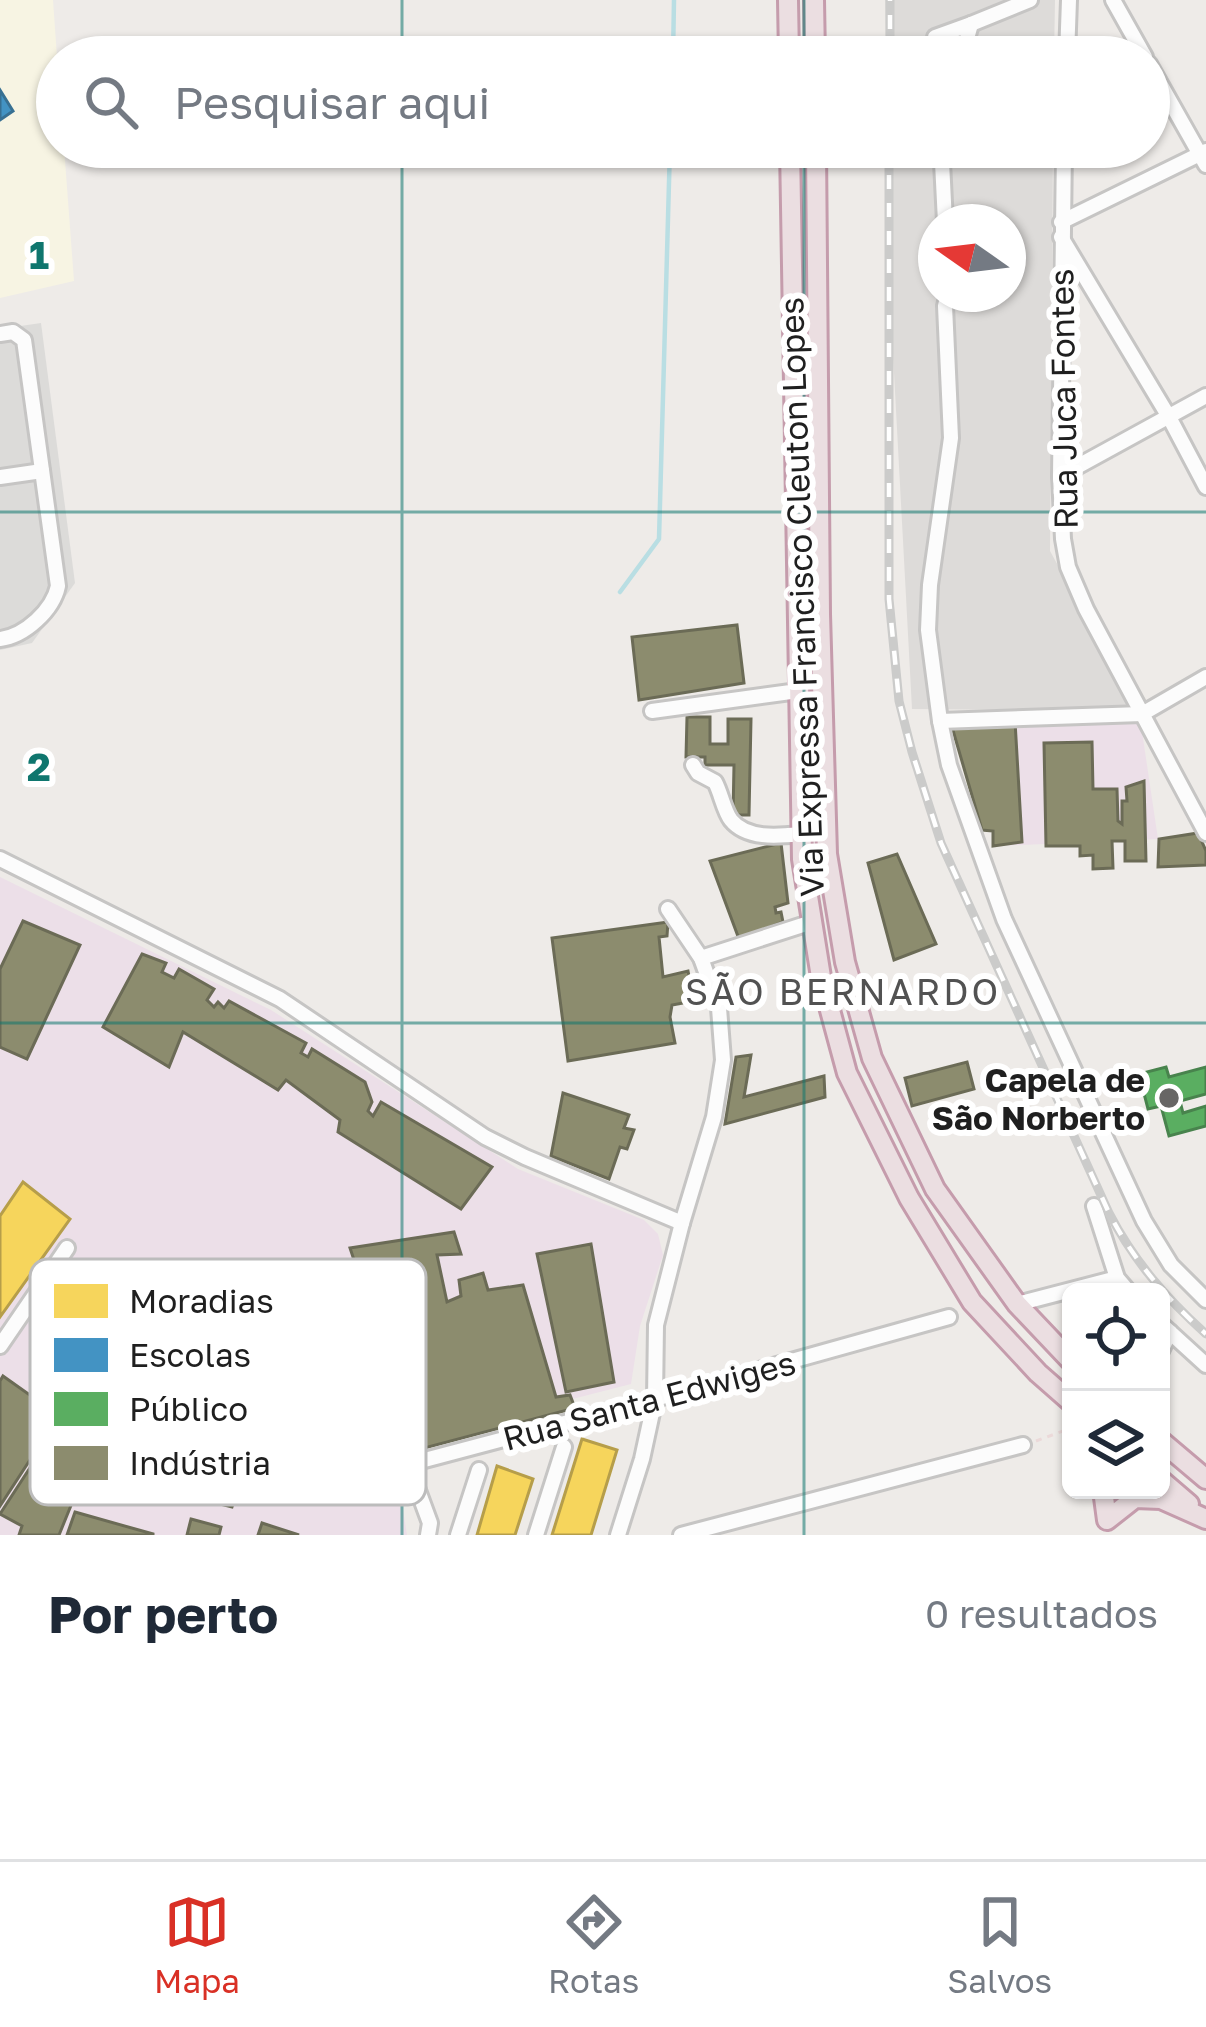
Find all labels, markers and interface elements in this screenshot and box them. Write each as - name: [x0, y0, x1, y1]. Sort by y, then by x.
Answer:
- search box: [36, 36, 1170, 168]
- icon: search: [78, 69, 144, 135]
- text: Pesquisar aqui: [174, 75, 490, 129]
- north arrow: [918, 204, 1026, 312]
- text: 1: [29, 231, 49, 278]
- street label: Rua Juca Fontes: [1041, 268, 1085, 530]
- street label: Via Expressa Francisco Cleuton Lopes: [771, 297, 831, 897]
- text: 2: [27, 743, 51, 790]
- district label: SÃO BERNARDO: [685, 970, 1001, 1013]
- place label: Capela de São Norberto: [932, 1060, 1145, 1137]
- marker: Capela de São Norberto: [1156, 1085, 1182, 1111]
- legend: [30, 1259, 426, 1505]
- text: Moradias: [129, 1281, 274, 1320]
- map controls: [1062, 1283, 1170, 1499]
- button: locate: [1062, 1283, 1170, 1391]
- text: Escolas: [129, 1335, 251, 1374]
- street label: Rua Santa Edwiges: [499, 1342, 799, 1458]
- text: Público: [129, 1389, 248, 1428]
- button: layers: [1062, 1391, 1170, 1499]
- text: Indústria: [129, 1443, 271, 1482]
- text: Por perto: [48, 1583, 278, 1644]
- text: 0 resultados: [925, 1590, 1158, 1637]
- tab: Mapa: [154, 1889, 240, 2000]
- tab: Rotas: [548, 1889, 639, 2000]
- tab: Salvos: [947, 1889, 1052, 2000]

